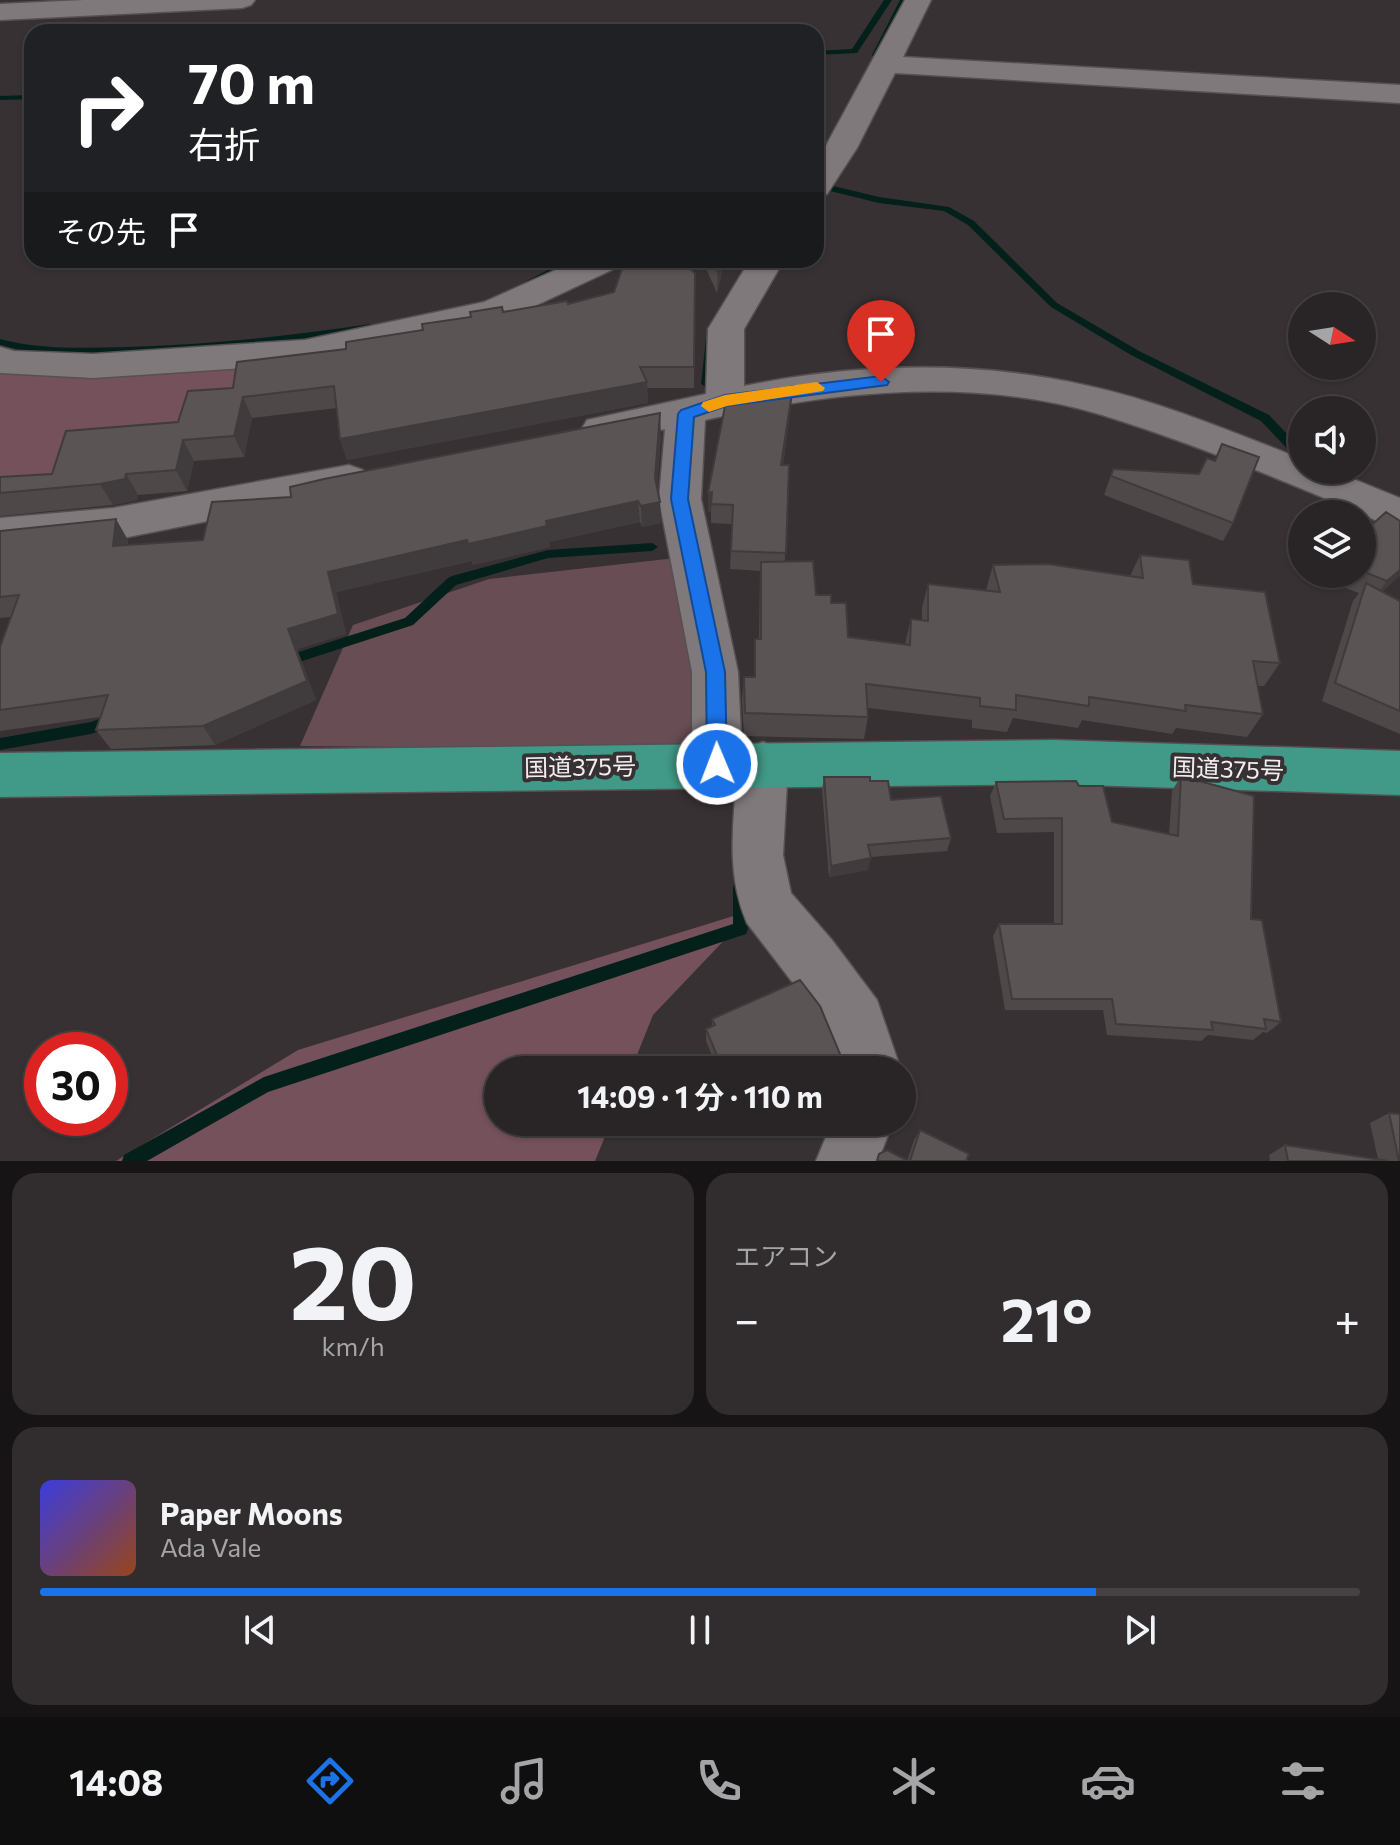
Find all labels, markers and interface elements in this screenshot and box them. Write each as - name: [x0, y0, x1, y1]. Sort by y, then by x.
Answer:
- text: 70 m: [188, 47, 315, 116]
- icon: right: [56, 56, 160, 160]
- text: 右折: [188, 121, 260, 165]
- icon: arrive: [162, 208, 206, 252]
- text: その先: [56, 212, 146, 249]
- north arrow: [1288, 292, 1376, 380]
- map controls: [1288, 292, 1376, 588]
- pin: [847, 300, 915, 382]
- icon: arrive: [859, 312, 903, 356]
- button: sound: [1288, 396, 1376, 484]
- button: layers: [1288, 500, 1376, 588]
- position arrow: [675, 722, 759, 806]
- street label: 国道375号: [524, 751, 636, 781]
- street label: 国道375号: [1172, 752, 1284, 784]
- speed limit sign: 30: [24, 1032, 128, 1136]
- text: 14:09 · 1 分 · 110 m: [577, 1077, 823, 1114]
- text: 20: [289, 1214, 417, 1341]
- text: エアコン: [734, 1240, 838, 1271]
- text: 21°: [1001, 1281, 1093, 1354]
- text: −: [734, 1291, 759, 1345]
- text: +: [1334, 1291, 1360, 1345]
- text: km/h: [321, 1330, 385, 1361]
- text: Paper Moons: [160, 1494, 343, 1531]
- text: Ada Vale: [160, 1531, 261, 1562]
- icon: previous: [238, 1608, 282, 1652]
- icon: pause: [678, 1608, 722, 1652]
- icon: next: [1118, 1608, 1162, 1652]
- icon: directions: [302, 1753, 358, 1809]
- icon: music: [496, 1753, 552, 1809]
- icon: phone: [691, 1753, 747, 1809]
- icon: climate: [886, 1753, 942, 1809]
- icon: car: [1080, 1753, 1136, 1809]
- icon: filters: [1275, 1753, 1331, 1809]
- text: 14:08: [69, 1759, 163, 1803]

